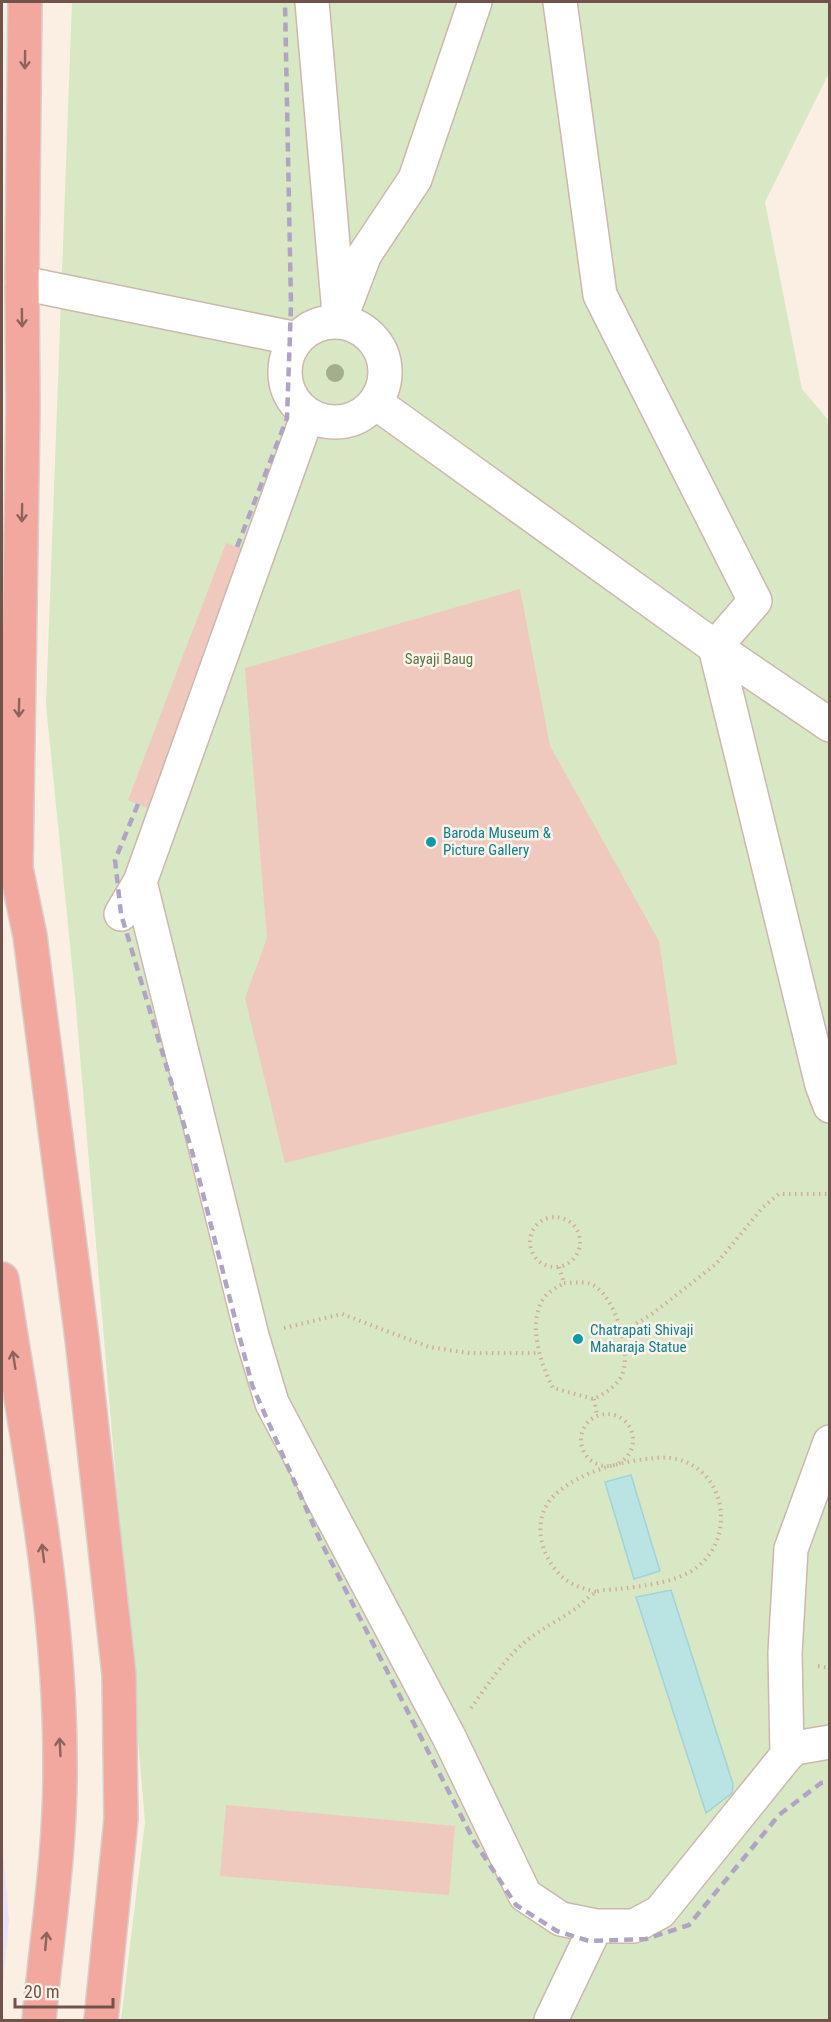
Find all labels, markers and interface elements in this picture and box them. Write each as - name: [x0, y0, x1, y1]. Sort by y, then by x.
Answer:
- one-way arrow: [19, 49, 30, 69]
- one-way arrow: [16, 307, 28, 327]
- one-way arrow: [16, 502, 28, 522]
- park label: Sayaji Baug: [405, 650, 473, 668]
- one-way arrow: [13, 697, 24, 717]
- place label: Baroda Museum & Picture Gallery: [443, 824, 552, 859]
- marker: Baroda Museum & Picture Gallery: [424, 835, 438, 849]
- place label: Chatrapati Shivaji Maharaja Statue: [590, 1321, 694, 1356]
- marker: Chatrapati Shivaji Maharaja Statue: [571, 1332, 585, 1346]
- one-way arrow: [9, 1351, 20, 1370]
- one-way arrow: [37, 1544, 48, 1563]
- one-way arrow: [54, 1738, 65, 1757]
- one-way arrow: [41, 1932, 52, 1952]
- scale bar: [15, 1971, 112, 2009]
- text: 20 m: [24, 1981, 59, 2002]

